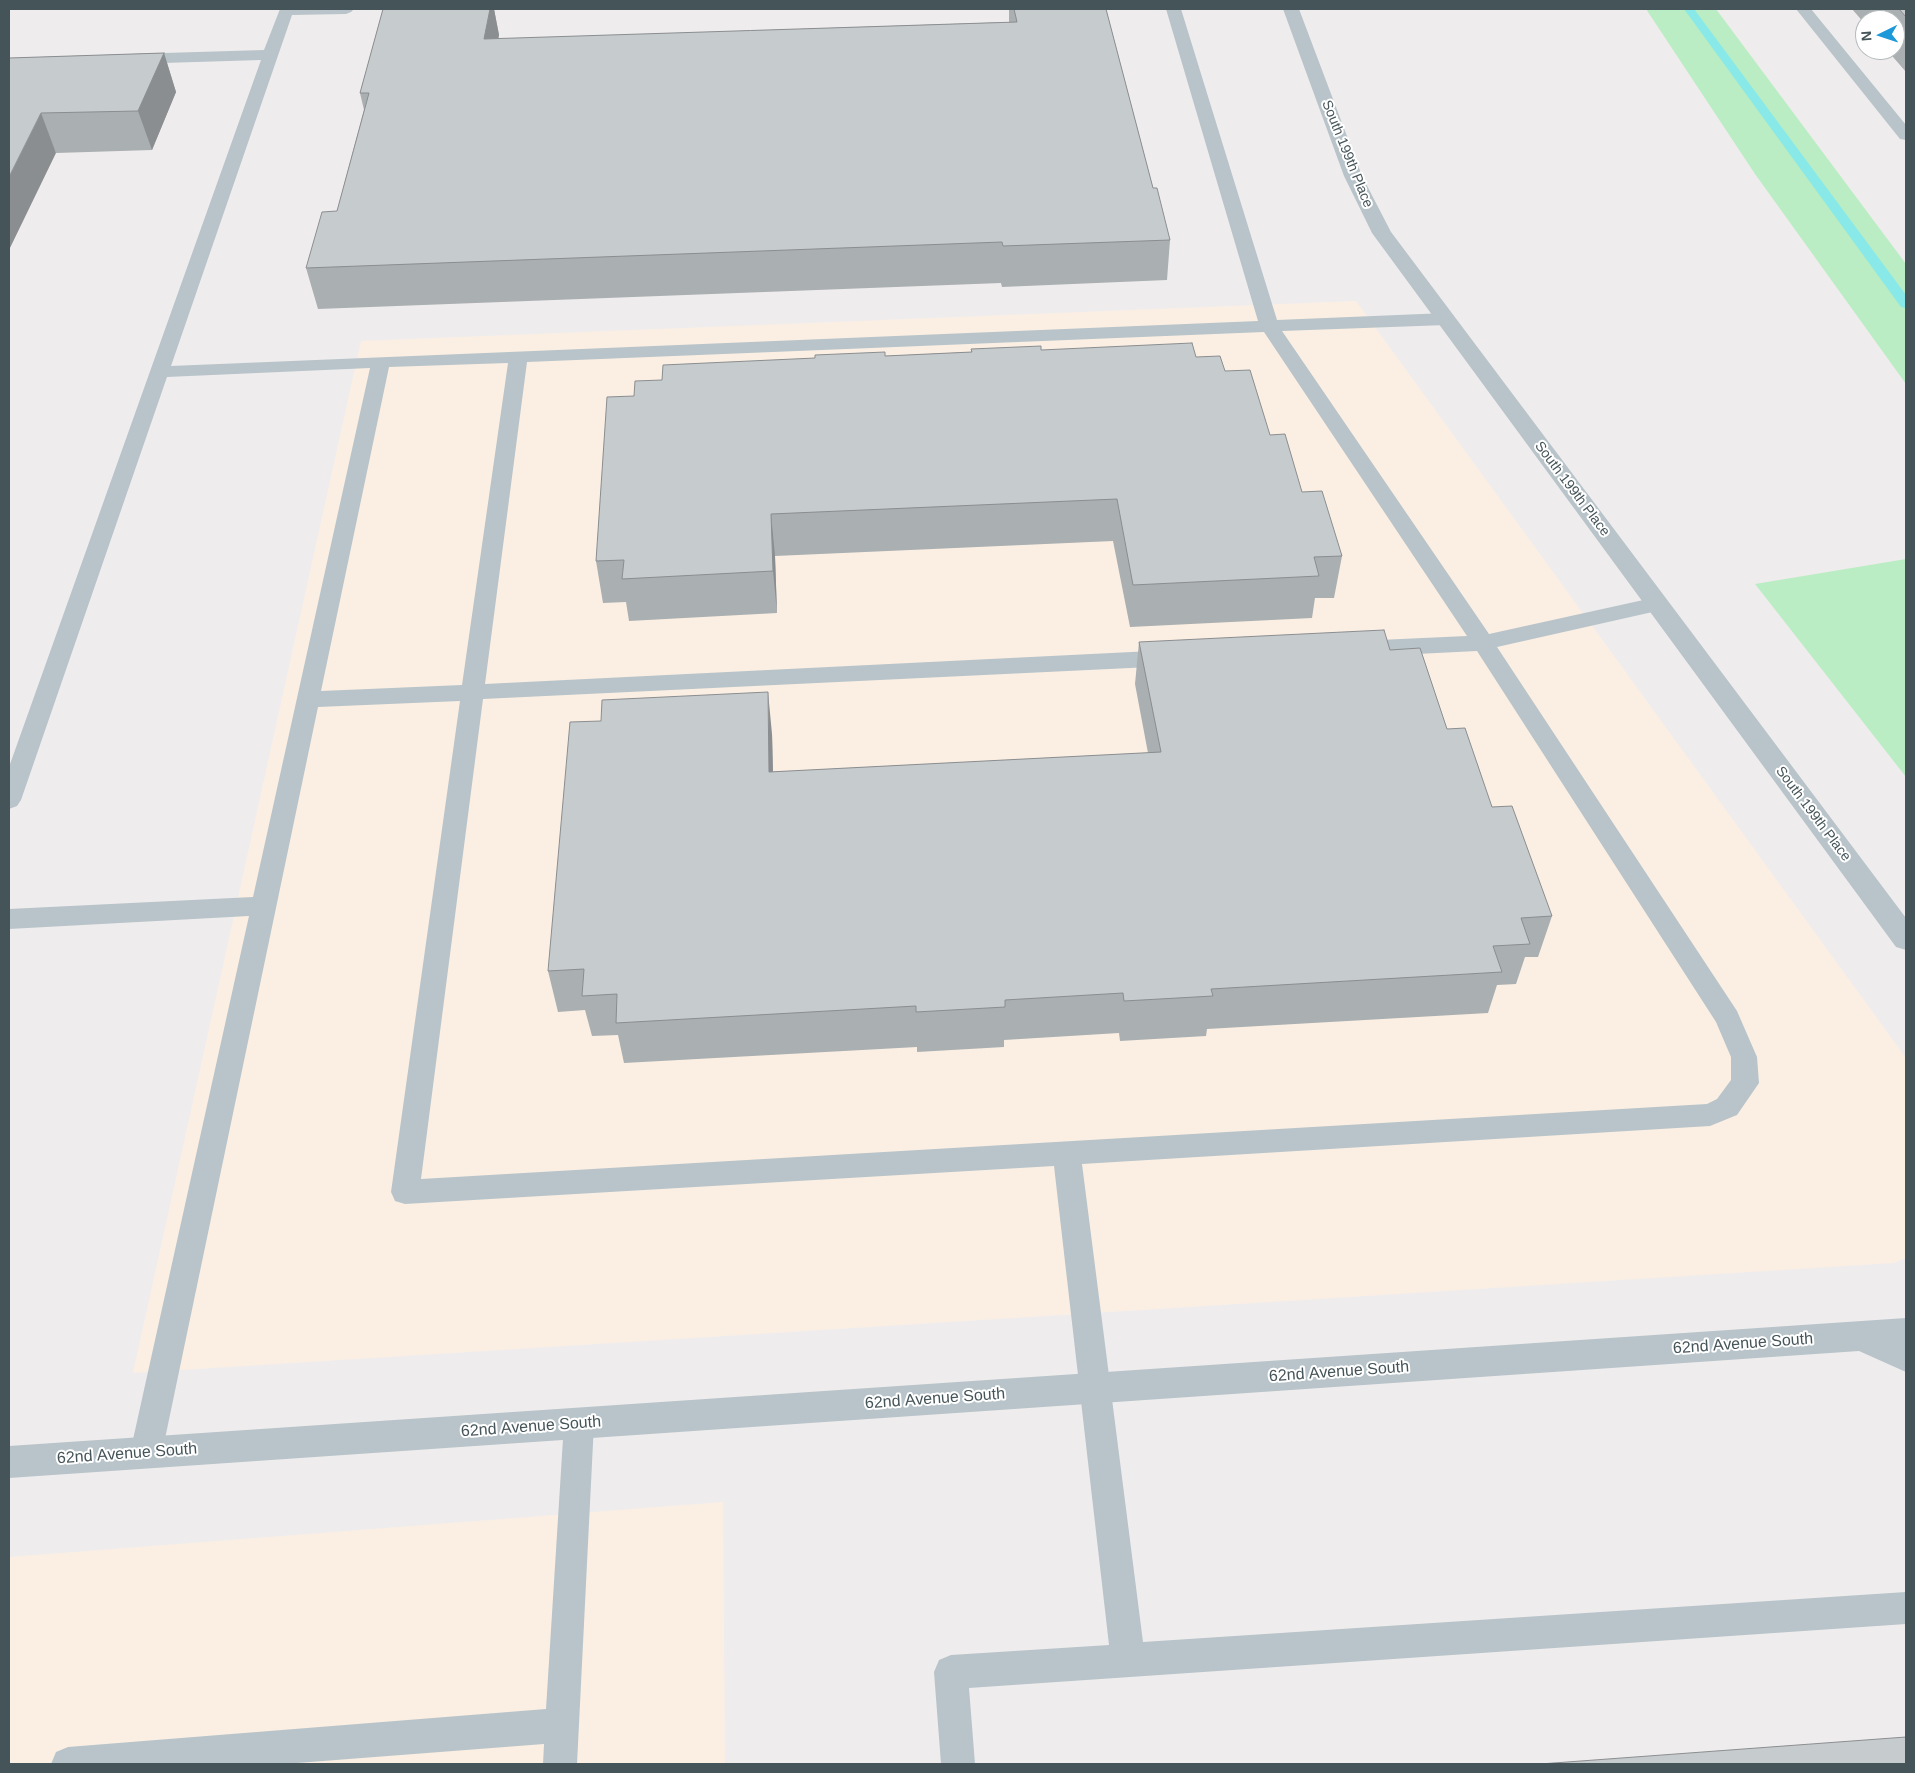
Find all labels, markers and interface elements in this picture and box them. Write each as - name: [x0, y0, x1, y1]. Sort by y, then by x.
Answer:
- north arrow: [1855, 10, 1905, 60]
- text: N: [1858, 30, 1874, 42]
- street label: South 199th Place: [1318, 98, 1376, 210]
- street label: South 199th Place: [1531, 438, 1613, 540]
- street label: South 199th Place: [1772, 763, 1854, 865]
- street label: 62nd Avenue South: [1672, 1330, 1814, 1358]
- street label: 62nd Avenue South: [1268, 1358, 1410, 1386]
- street label: 62nd Avenue South: [864, 1385, 1006, 1413]
- street label: 62nd Avenue South: [460, 1413, 602, 1441]
- street label: 62nd Avenue South: [56, 1440, 198, 1468]

